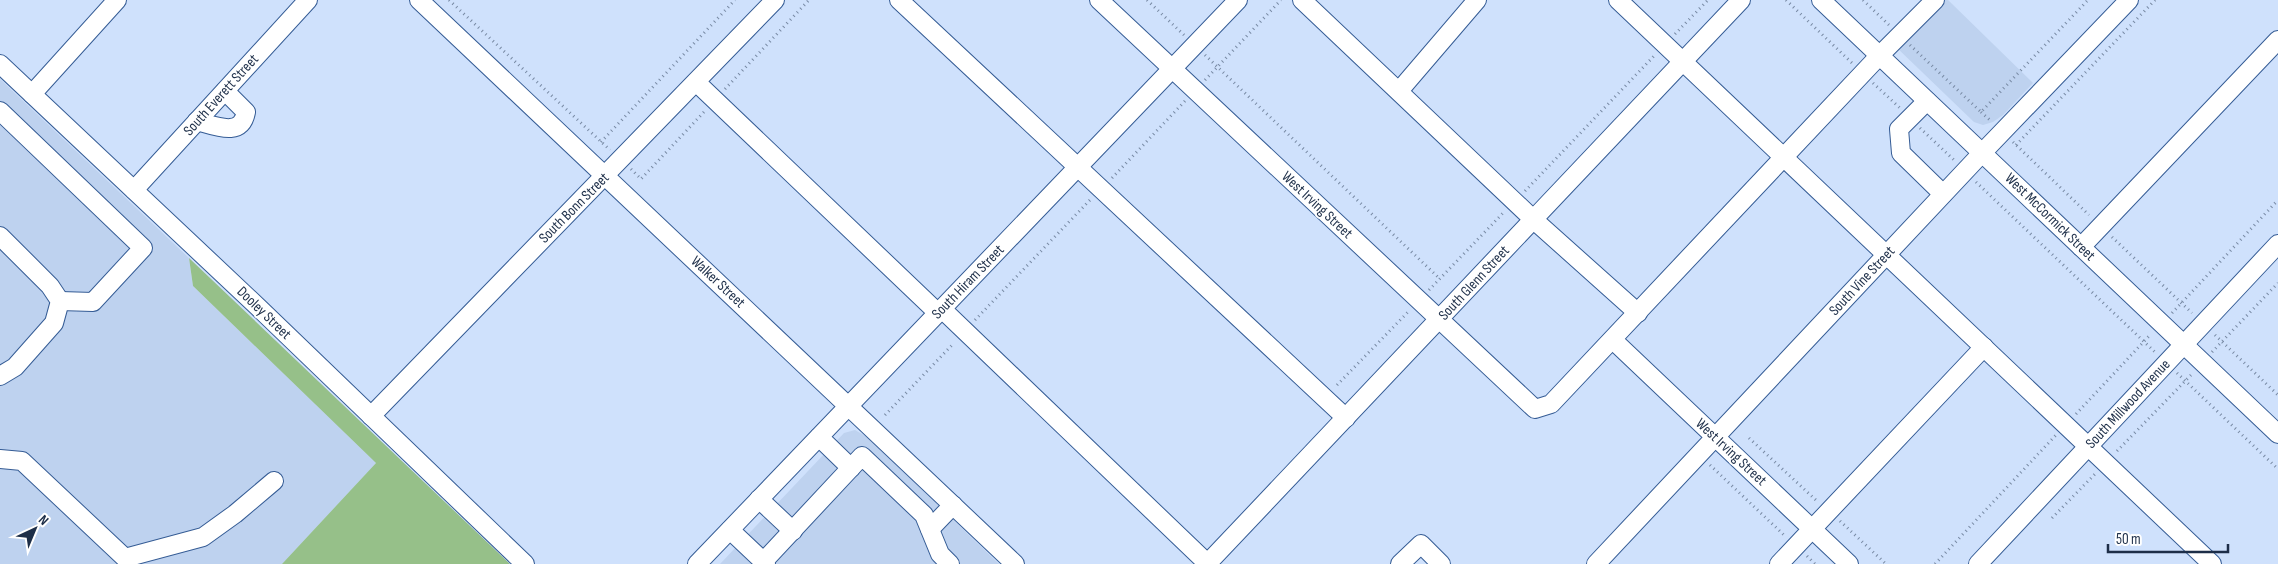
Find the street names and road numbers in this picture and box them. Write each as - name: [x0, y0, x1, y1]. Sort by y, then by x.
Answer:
- street label: South Everett Street: [179, 50, 263, 140]
- street label: West Irving Street: [1277, 167, 1357, 243]
- street label: South Bonn Street: [535, 168, 614, 247]
- street label: West McCormick Street: [2001, 169, 2100, 265]
- street label: South Hiram Street: [928, 240, 1009, 323]
- street label: South Glenn Street: [1434, 241, 1514, 324]
- street label: South Vine Street: [1825, 242, 1899, 320]
- street label: Walker Street: [687, 252, 750, 312]
- street label: Dooley Street: [233, 282, 295, 344]
- street label: South Millwood Avenue: [2082, 355, 2174, 453]
- street label: West Irving Street: [1691, 414, 1771, 490]

